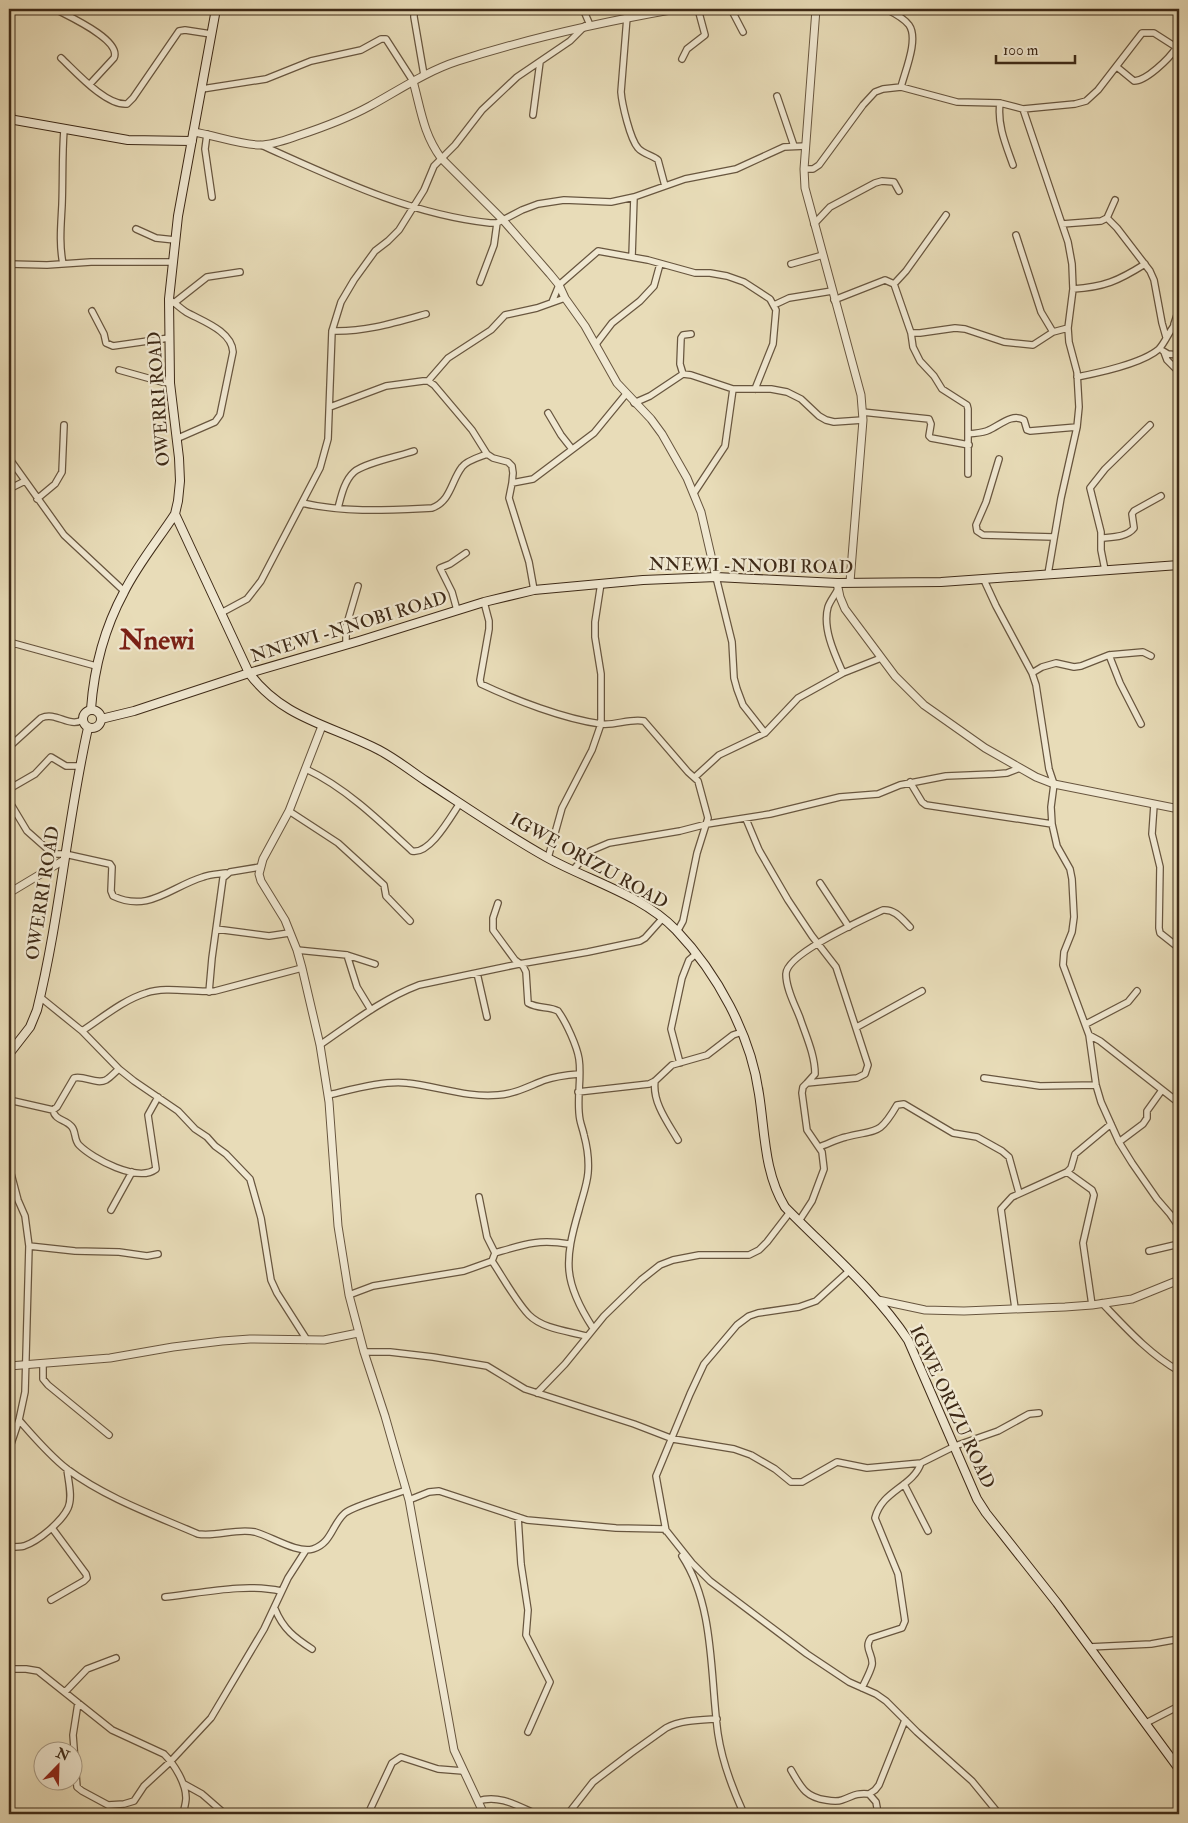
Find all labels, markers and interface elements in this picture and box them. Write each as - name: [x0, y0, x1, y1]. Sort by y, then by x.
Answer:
- scale bar: [996, 32, 1074, 64]
- text: 100 m: [1003, 41, 1039, 60]
- street label: OWERRI ROAD: [143, 331, 175, 467]
- street label: NNEWI -NNOBI ROAD: [649, 553, 853, 579]
- street label: NNEWI -NNOBI ROAD: [248, 586, 450, 668]
- district label: Nnewi: [118, 623, 195, 658]
- street label: IGWE ORIZU ROAD: [506, 808, 672, 914]
- street label: OWERRI ROAD: [21, 824, 65, 962]
- street label: IGWE ORIZU ROAD: [904, 1322, 1000, 1492]
- north arrow: [32, 1740, 82, 1790]
- text: N: [53, 1744, 72, 1765]

